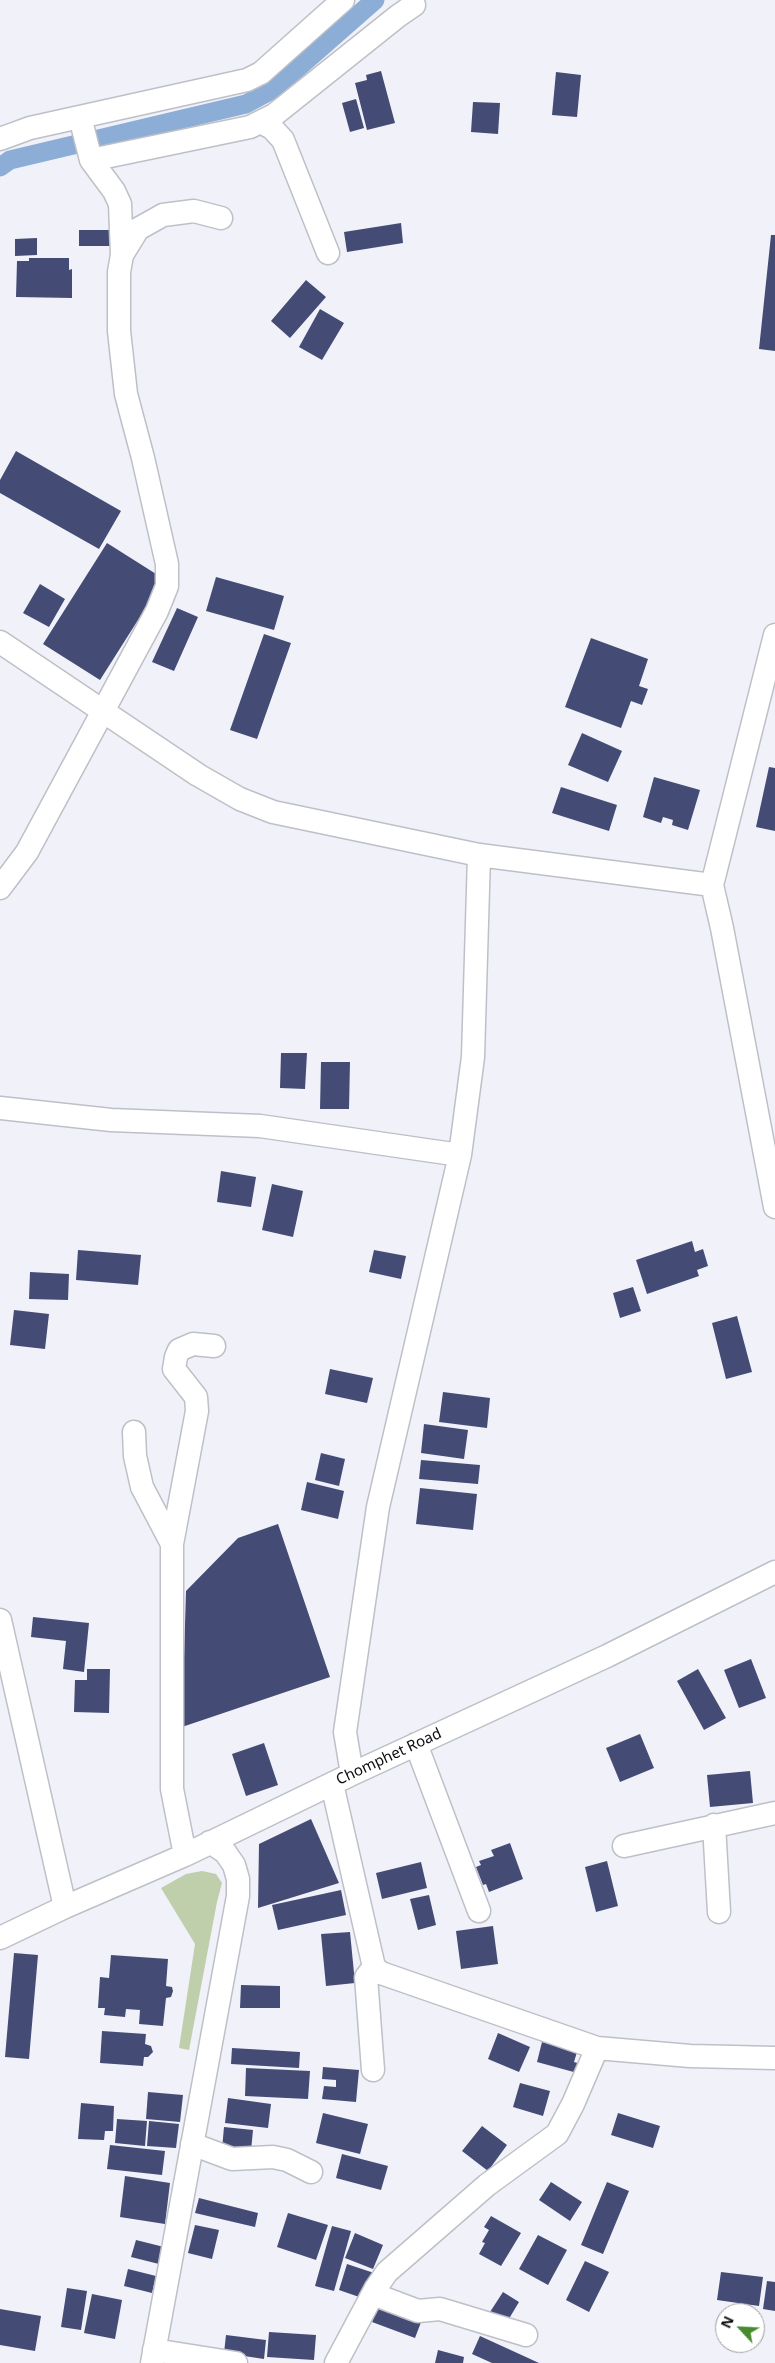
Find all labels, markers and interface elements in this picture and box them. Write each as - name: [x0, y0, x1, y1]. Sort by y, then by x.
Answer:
- street label: Chomphet Road: [333, 1725, 445, 1789]
- north arrow: [715, 2303, 765, 2353]
- text: N: [716, 2313, 738, 2331]

